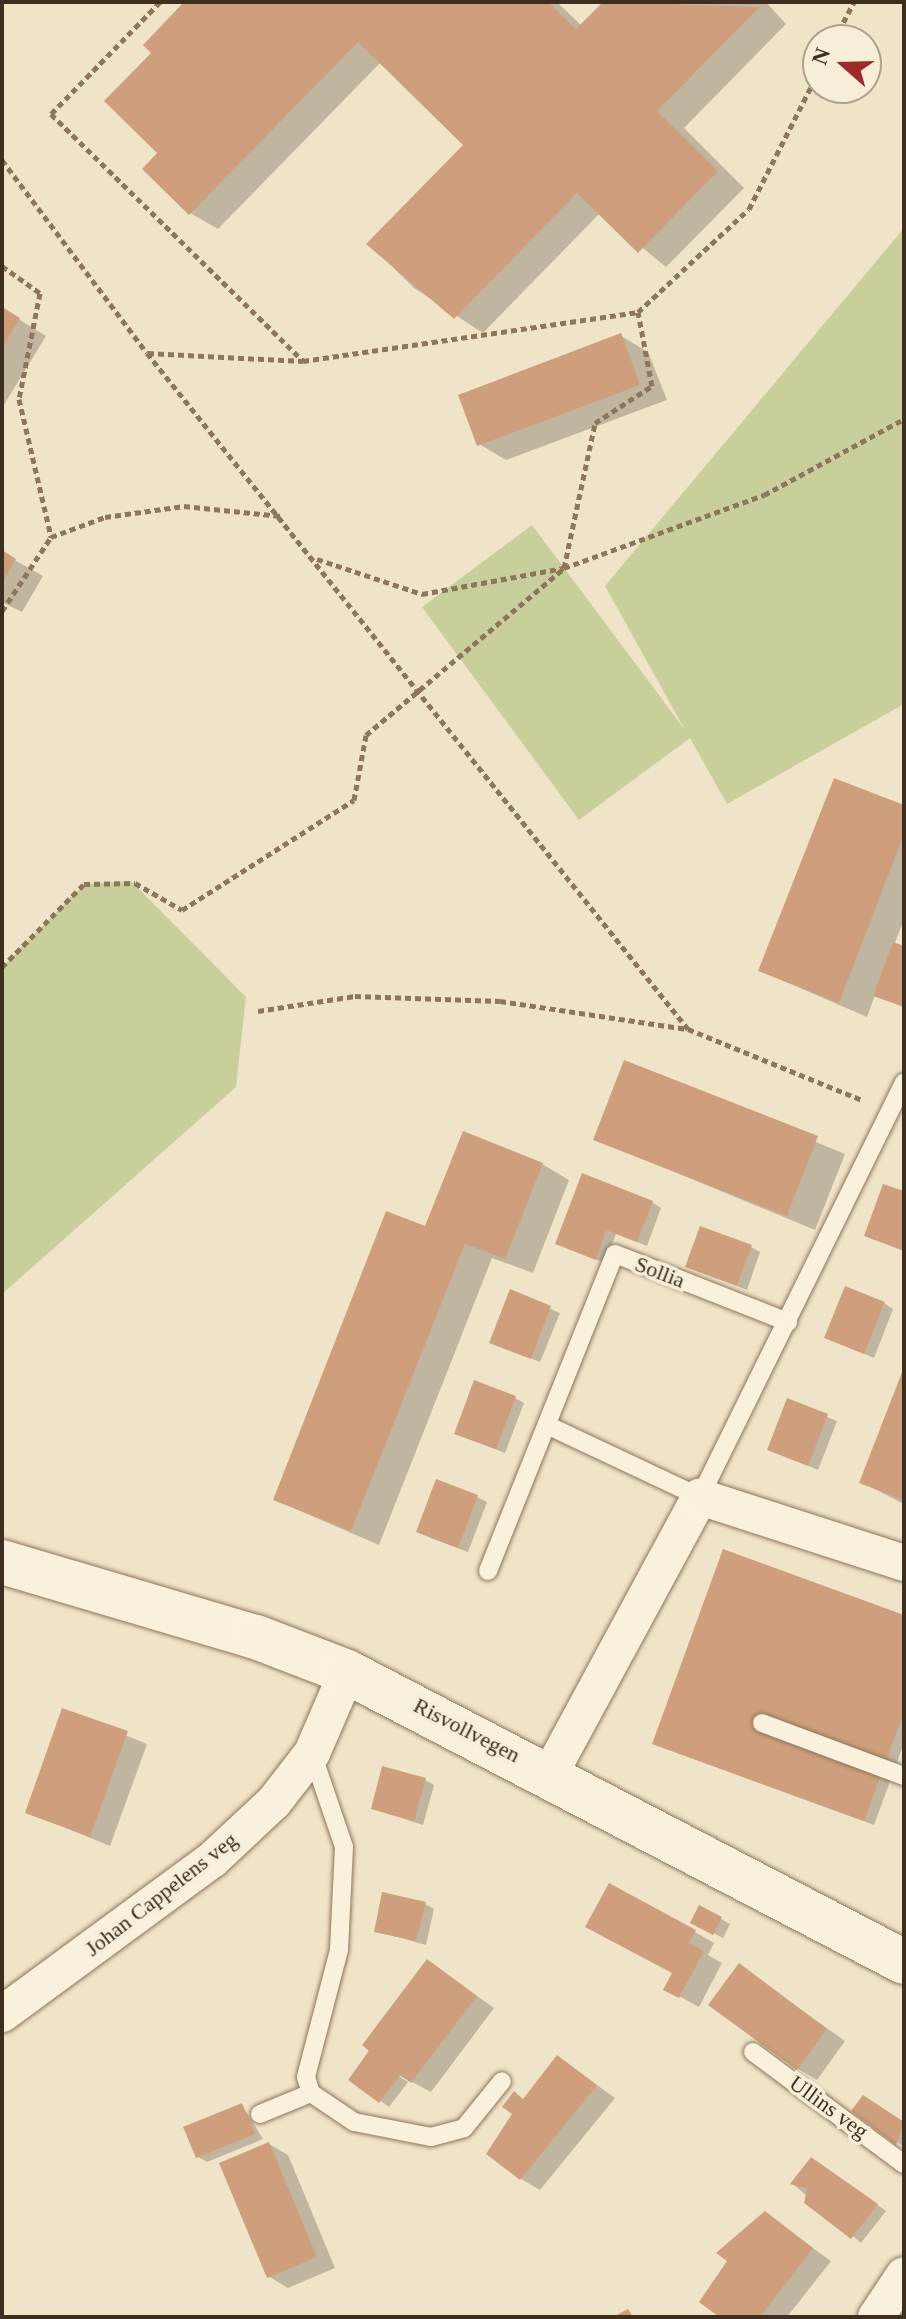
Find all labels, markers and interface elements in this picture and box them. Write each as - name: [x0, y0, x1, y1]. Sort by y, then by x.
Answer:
- north arrow: [802, 24, 882, 104]
- text: N: [806, 45, 835, 68]
- street label: Sollia: [631, 1250, 689, 1294]
- street label: Risvollvegen: [409, 1692, 525, 1768]
- street label: Johan Cappelens veg: [80, 1826, 242, 1962]
- street label: Ullins veg: [784, 2070, 874, 2144]

